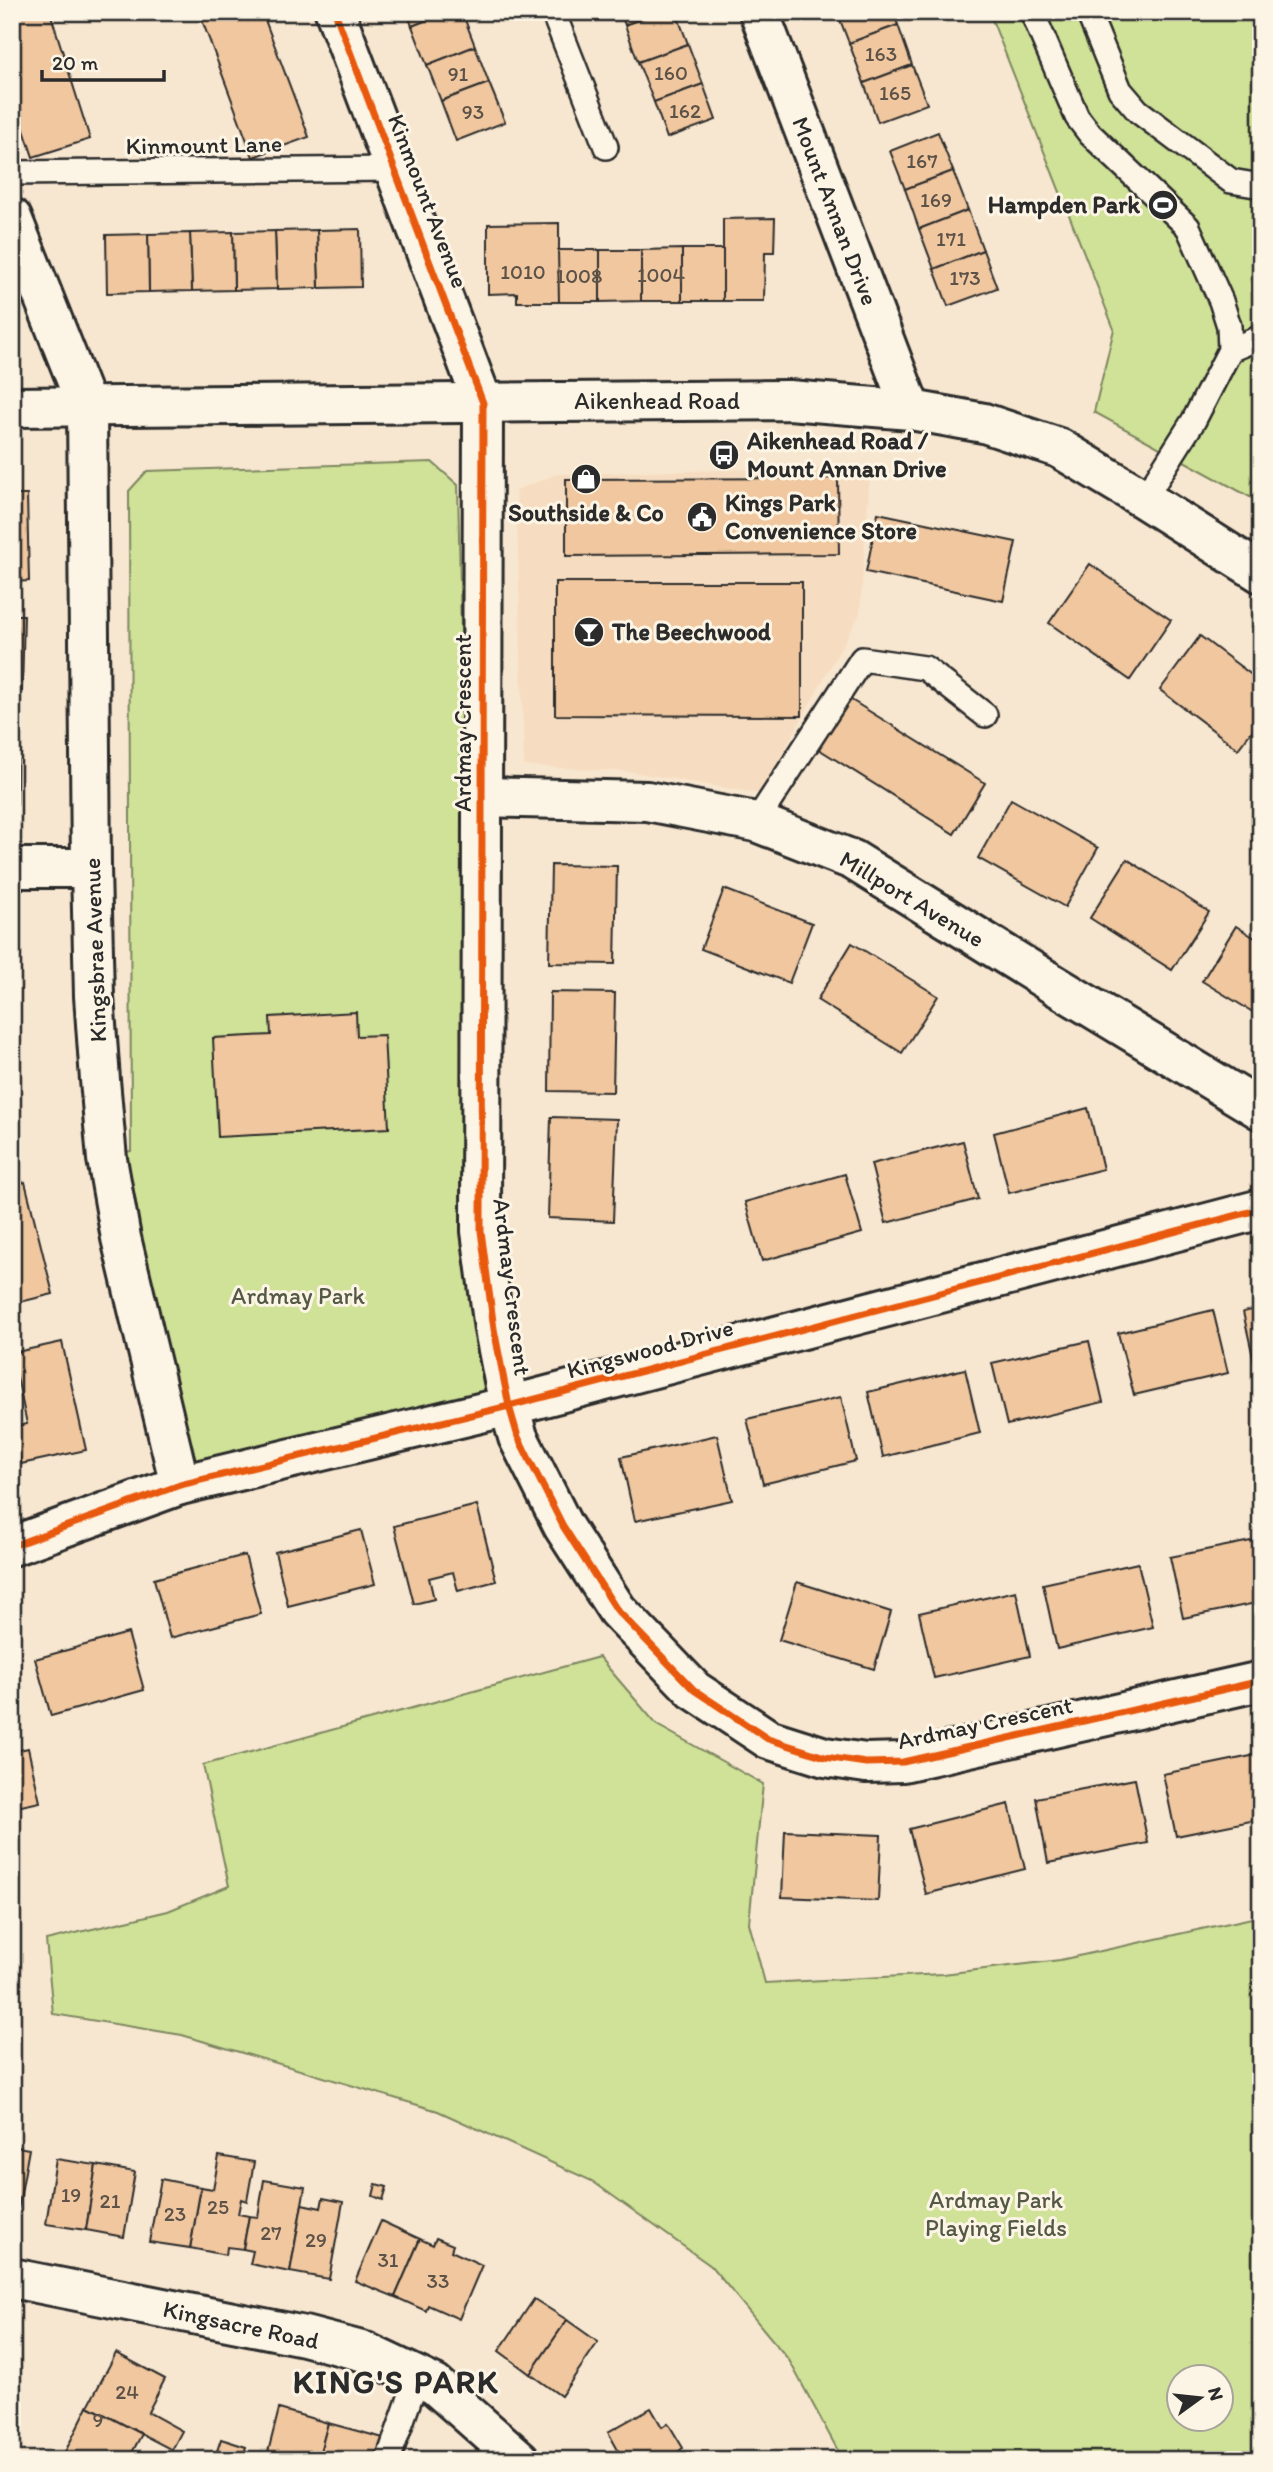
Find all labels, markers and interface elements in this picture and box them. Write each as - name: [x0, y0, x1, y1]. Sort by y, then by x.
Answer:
- scale bar: [42, 38, 164, 82]
- house number: 163: [865, 41, 897, 66]
- text: 20 m: [52, 50, 99, 75]
- house number: 160: [654, 60, 688, 85]
- house number: 91: [448, 61, 469, 86]
- house number: 165: [879, 80, 911, 105]
- house number: 162: [669, 98, 701, 123]
- house number: 93: [462, 99, 484, 124]
- street label: Kinmount Avenue: [382, 110, 475, 292]
- street label: Mount Annan Drive: [786, 112, 885, 309]
- street label: Kinmount Lane: [125, 129, 283, 160]
- house number: 167: [906, 148, 938, 173]
- house number: 169: [920, 187, 952, 212]
- sports icon: Hampden Park: [1146, 188, 1180, 222]
- place label: Hampden Park: [988, 190, 1141, 220]
- house number: 171: [936, 226, 966, 251]
- house number: 1010: [500, 259, 546, 284]
- house number: 1004: [637, 262, 685, 287]
- house number: 1008: [555, 263, 603, 288]
- house number: 173: [949, 265, 981, 290]
- street label: Aikenhead Road: [574, 386, 740, 415]
- place label: Aikenhead Road / Mount Annan Drive: [746, 426, 947, 483]
- bus stop icon: Aikenhead Road / Mount Annan Drive: [707, 438, 741, 472]
- shop icon: Southside & Co: [569, 462, 603, 496]
- place label: Kings Park Convenience Store: [725, 488, 917, 545]
- place label: Southside & Co: [508, 498, 664, 527]
- public building icon: Kings Park Convenience Store: [685, 500, 719, 534]
- bar icon: The Beechwood: [572, 615, 606, 649]
- place label: The Beechwood: [611, 617, 771, 646]
- street label: Ardmay Crescent: [448, 634, 477, 812]
- street label: Millport Avenue: [835, 844, 990, 953]
- street label: Kingsbrae Avenue: [77, 857, 112, 1043]
- street label: Ardmay Crescent: [487, 1197, 538, 1377]
- park label: Ardmay Park: [231, 1281, 366, 1310]
- street label: Kingswood Drive: [563, 1312, 736, 1385]
- street label: Ardmay Crescent: [895, 1690, 1075, 1755]
- house number: 19: [61, 2182, 81, 2207]
- park label: Ardmay Park Playing Fields: [925, 2185, 1067, 2242]
- house number: 21: [100, 2188, 121, 2213]
- house number: 25: [207, 2194, 229, 2219]
- house number: 23: [164, 2201, 186, 2226]
- house number: 27: [260, 2220, 282, 2245]
- house number: 29: [305, 2227, 327, 2252]
- house number: 31: [377, 2247, 399, 2272]
- house number: 33: [427, 2268, 449, 2293]
- street label: Kingsacre Road: [161, 2294, 322, 2355]
- district label: KING'S PARK: [293, 2363, 499, 2401]
- north arrow: [1164, 2364, 1234, 2434]
- house number: 24: [115, 2379, 139, 2404]
- text: N: [1203, 2385, 1229, 2403]
- house number: 9: [93, 2407, 103, 2432]

